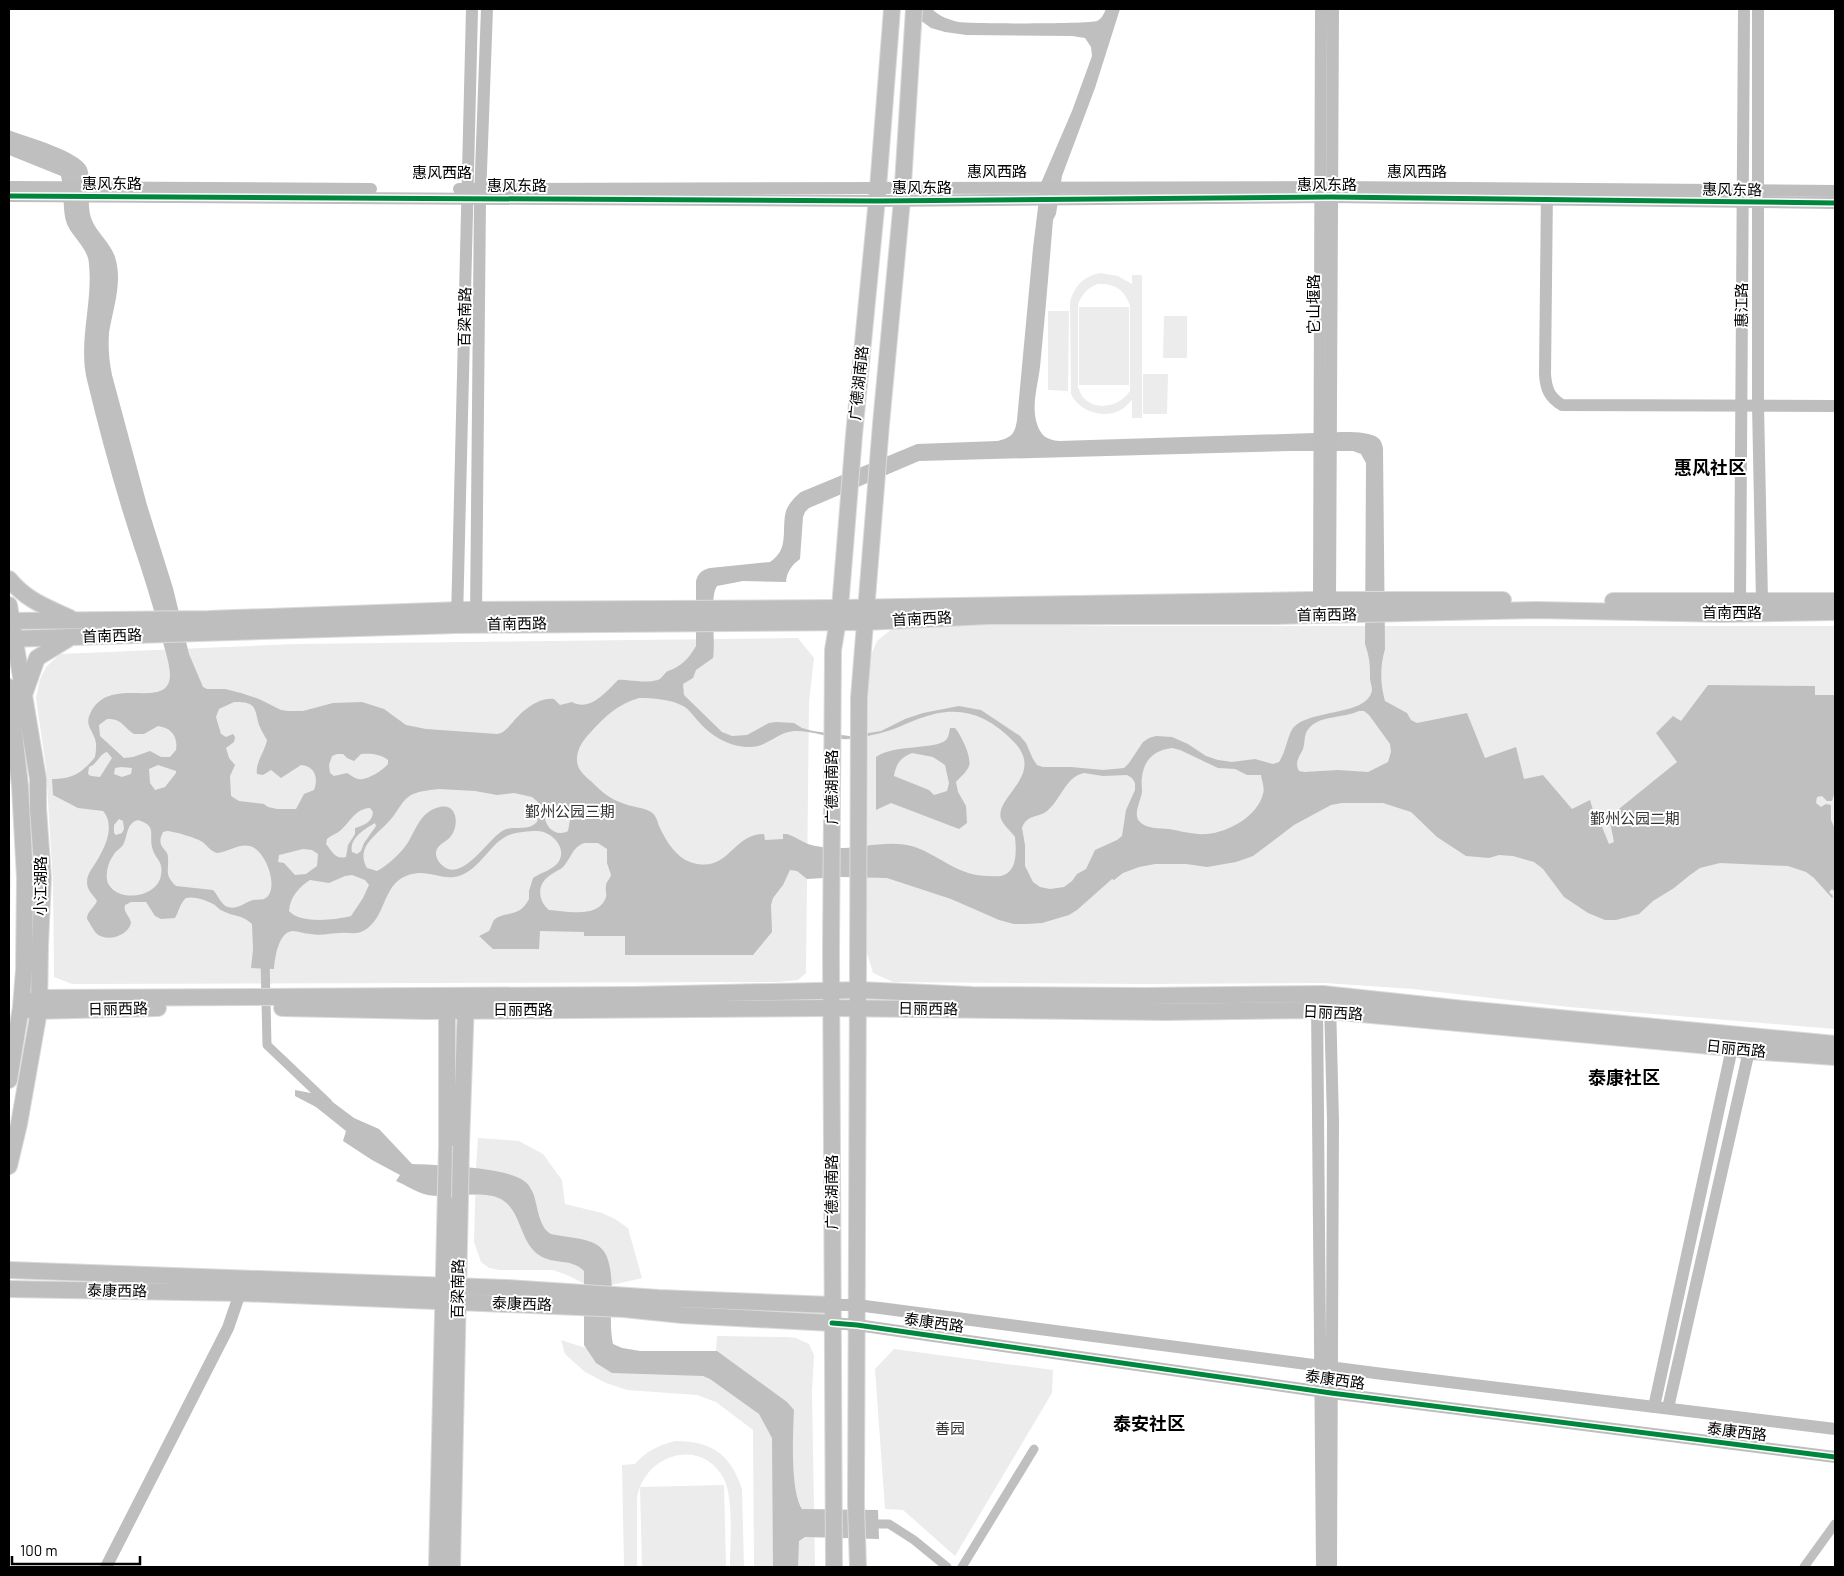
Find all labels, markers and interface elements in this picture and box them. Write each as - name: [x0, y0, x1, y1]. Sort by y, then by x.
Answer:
- street label: 惠风西路: [967, 162, 1027, 180]
- street label: 惠风西路: [1387, 162, 1447, 180]
- street label: 惠风西路: [412, 163, 472, 181]
- street label: 惠风东路: [82, 174, 142, 192]
- street label: 惠风东路: [1297, 175, 1357, 193]
- street label: 惠风东路: [487, 176, 547, 194]
- street label: 惠风东路: [892, 178, 952, 196]
- street label: 惠风东路: [1702, 179, 1762, 199]
- street label: 它山堰路: [1304, 274, 1322, 334]
- street label: 惠江路: [1732, 282, 1750, 328]
- street label: 百梁南路: [454, 287, 474, 347]
- street label: 广德湖南路: [845, 345, 871, 421]
- district label: 惠风社区: [1674, 456, 1746, 478]
- street label: 首南西路: [1702, 603, 1762, 621]
- street label: 首南西路: [1297, 604, 1357, 624]
- street label: 首南西路: [892, 607, 952, 629]
- street label: 首南西路: [487, 613, 547, 633]
- street label: 首南西路: [82, 625, 142, 645]
- street label: 广德湖南路: [822, 749, 840, 825]
- park label: 鄞州公园三期: [525, 802, 615, 820]
- park label: 鄞州公园二期: [1590, 809, 1680, 827]
- street label: 小江湖路: [31, 856, 49, 916]
- street label: 日丽西路: [88, 998, 148, 1018]
- street label: 日丽西路: [898, 998, 958, 1018]
- street label: 日丽西路: [493, 1000, 553, 1018]
- street label: 日丽西路: [1303, 1001, 1363, 1023]
- street label: 日丽西路: [1705, 1036, 1767, 1060]
- district label: 泰康社区: [1588, 1066, 1660, 1088]
- street label: 广德湖南路: [822, 1154, 840, 1230]
- street label: 百梁南路: [447, 1259, 467, 1319]
- street label: 泰康西路: [87, 1280, 147, 1300]
- street label: 泰康西路: [492, 1293, 552, 1313]
- street label: 泰康西路: [903, 1309, 965, 1335]
- street label: 泰康西路: [1304, 1366, 1366, 1392]
- district label: 泰安社区: [1113, 1412, 1185, 1434]
- street label: 泰康西路: [1706, 1418, 1768, 1444]
- park label: 善园: [935, 1419, 965, 1437]
- scale bar: [12, 1534, 140, 1566]
- text: 100 m: [20, 1541, 58, 1559]

